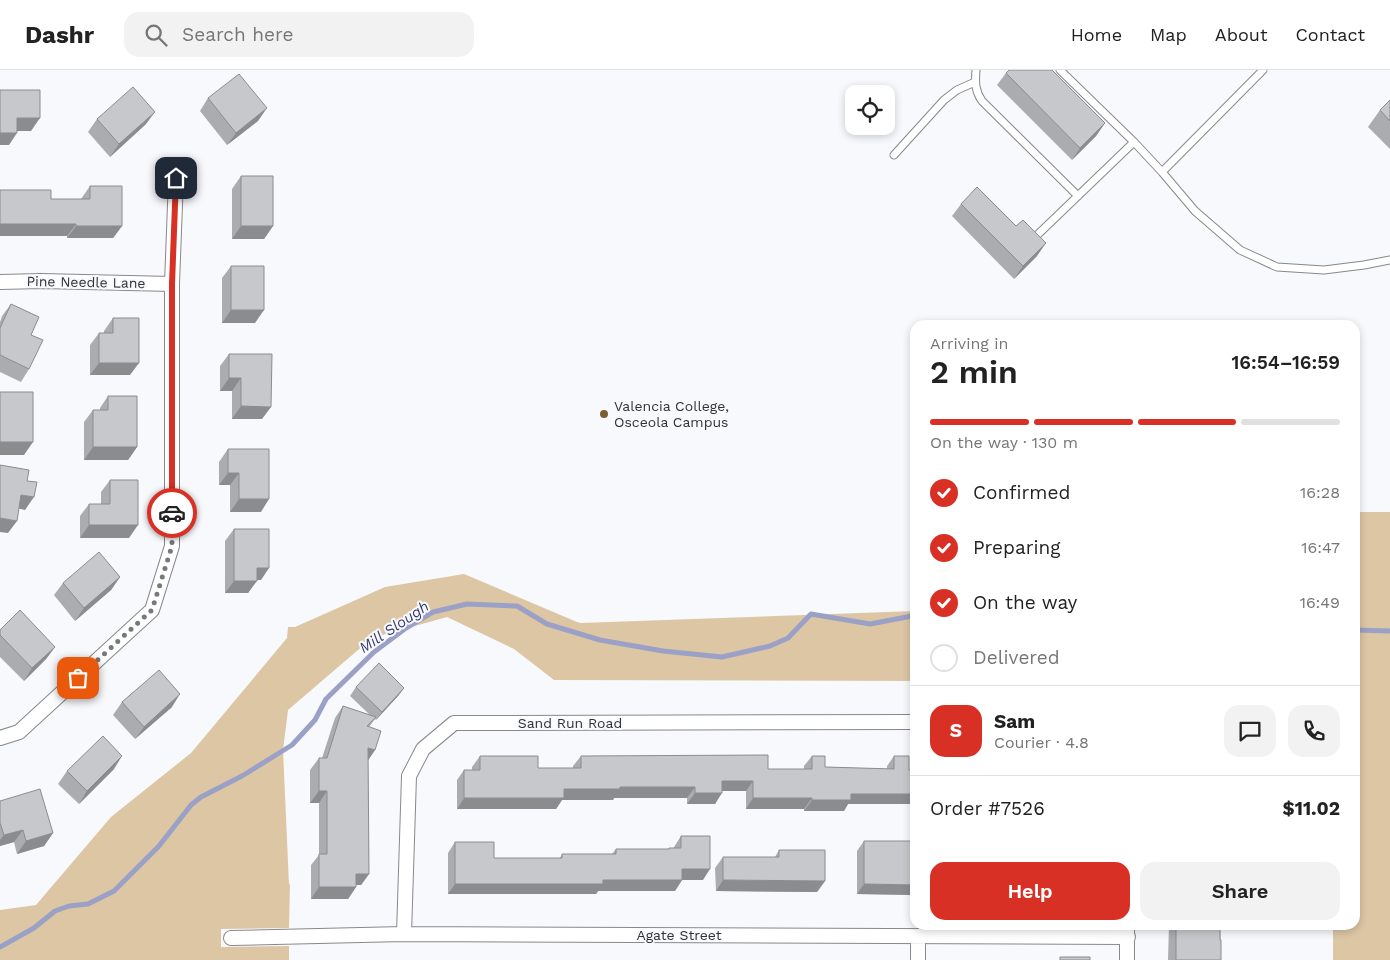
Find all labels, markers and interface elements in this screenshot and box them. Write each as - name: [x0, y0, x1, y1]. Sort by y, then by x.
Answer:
- search box: [124, 12, 474, 57]
- text: Dashr: [25, 21, 94, 49]
- icon: search: [142, 21, 170, 49]
- text: Search here: [182, 23, 293, 46]
- text: Home: [1071, 24, 1122, 45]
- text: Map: [1150, 24, 1187, 45]
- text: About: [1215, 24, 1267, 45]
- text: Contact: [1295, 24, 1365, 45]
- map controls: [845, 85, 895, 135]
- button: locate: [845, 85, 895, 135]
- pin: [155, 157, 197, 199]
- icon: home: [162, 164, 190, 192]
- street label: Pine Needle Lane: [26, 273, 146, 291]
- text: Arriving in: [930, 334, 1008, 353]
- text: 16:54–16:59: [1231, 351, 1340, 374]
- text: 2 min: [930, 353, 1018, 391]
- place label: Valencia College, Osceola Campus: [614, 398, 729, 430]
- marker: Valencia College, Osceola Campus: [598, 408, 610, 420]
- text: On the way · 130 m: [930, 433, 1078, 452]
- icon: check: [930, 479, 958, 507]
- text: Confirmed: [973, 481, 1070, 504]
- text: 16:28: [1300, 483, 1340, 502]
- courier: [147, 488, 197, 538]
- icon: car: [158, 499, 186, 527]
- icon: check: [930, 534, 958, 562]
- text: Preparing: [973, 536, 1060, 559]
- text: 16:47: [1301, 538, 1340, 557]
- icon: check: [930, 589, 958, 617]
- text: On the way: [973, 591, 1077, 614]
- text: 16:49: [1300, 593, 1340, 612]
- water label: Mill Slough: [356, 597, 432, 657]
- text: Delivered: [973, 646, 1060, 669]
- pin: [57, 657, 99, 699]
- icon: bag: [64, 664, 92, 692]
- button: chat: [1224, 705, 1276, 757]
- button: phone: [1288, 705, 1340, 757]
- text: Sam: [994, 710, 1035, 733]
- street label: Sand Run Road: [518, 715, 622, 731]
- text: S: [950, 719, 962, 742]
- text: Courier · 4.8: [994, 733, 1089, 752]
- text: Order #7526: [930, 797, 1045, 820]
- text: $11.02: [1283, 797, 1340, 820]
- button: Help: [930, 862, 1130, 920]
- button: Share: [1140, 862, 1340, 920]
- street label: Agate Street: [636, 927, 722, 943]

